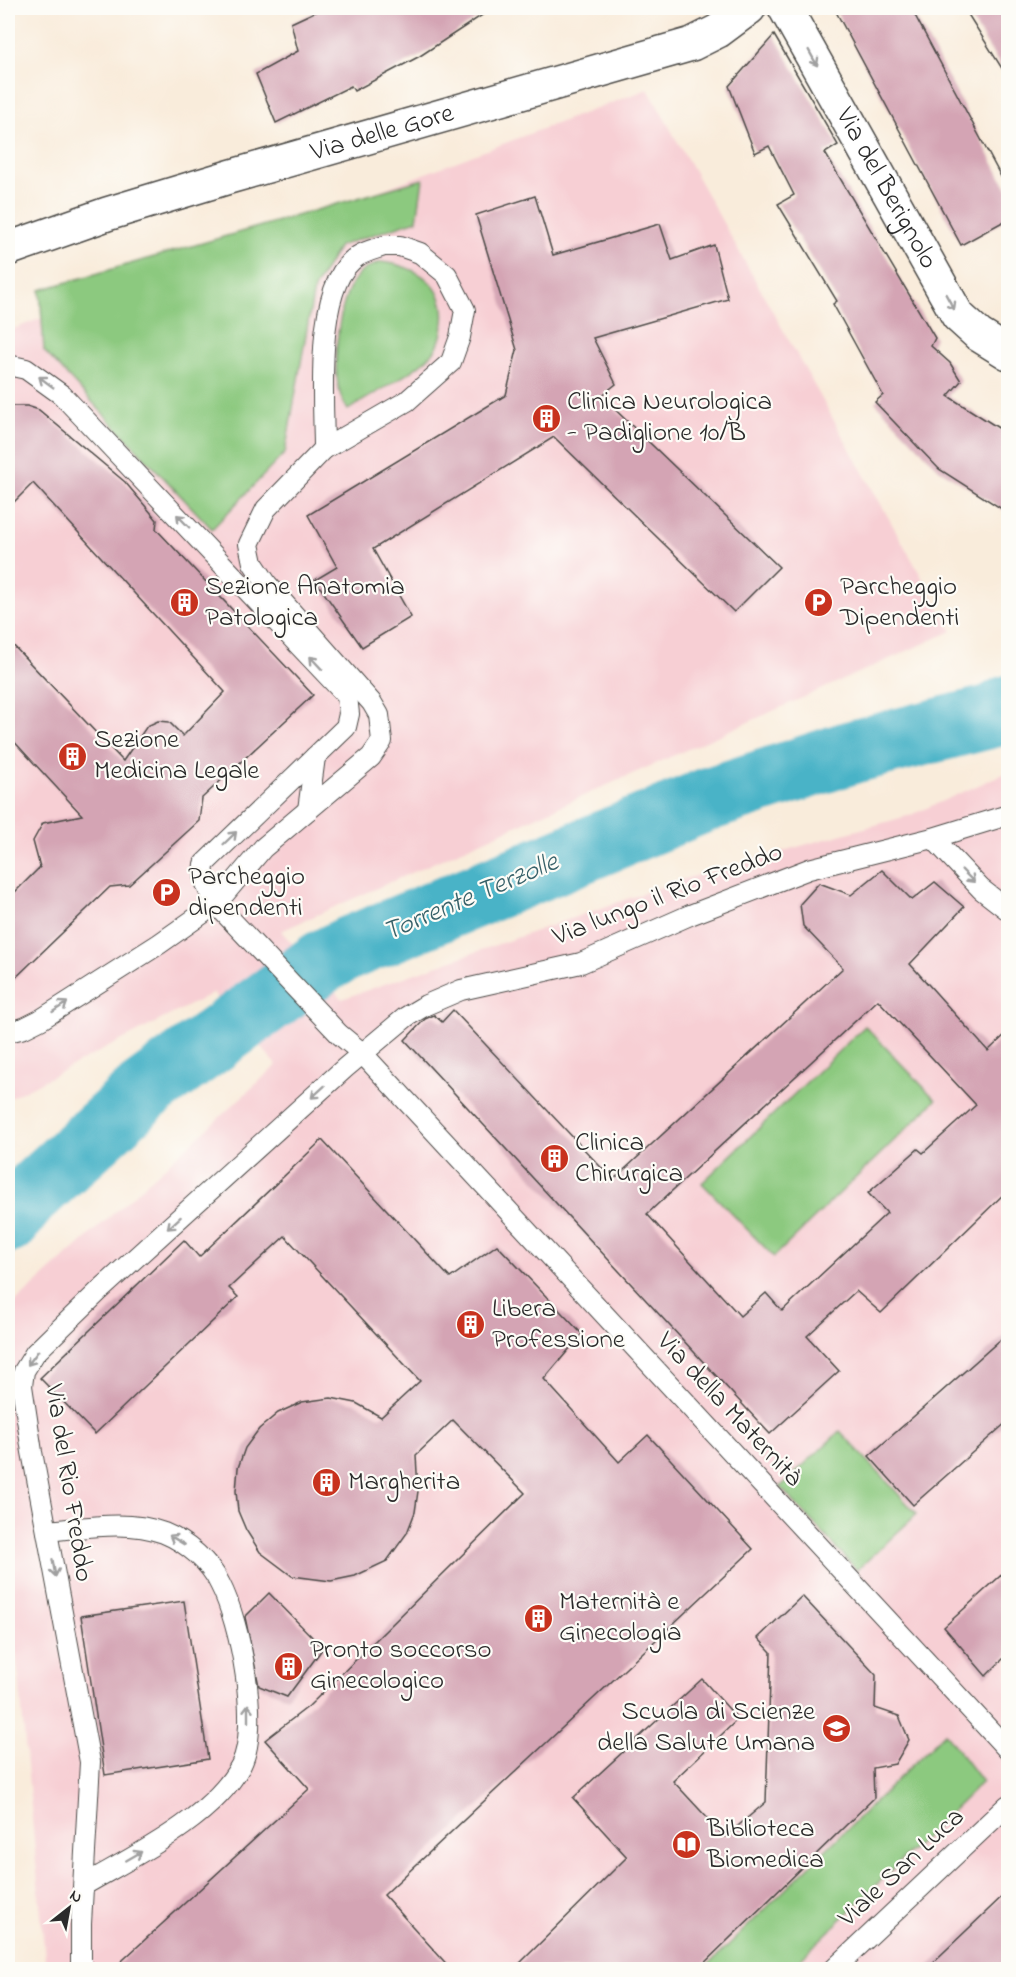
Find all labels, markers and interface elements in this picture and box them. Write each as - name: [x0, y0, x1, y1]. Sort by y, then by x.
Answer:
- one-way arrow: [808, 49, 820, 66]
- street label: Via delle Gore: [305, 94, 459, 172]
- street label: Via del Berignolo: [825, 100, 947, 276]
- one-way arrow: [945, 292, 956, 310]
- one-way arrow: [38, 376, 54, 389]
- place label: Clinica Neurologica - Padiglione 10/B: [567, 383, 772, 453]
- building icon: Clinica Neurologica - Padiglione 10/B: [530, 402, 562, 434]
- one-way arrow: [175, 513, 190, 528]
- place label: Sezione Anatomia Patologica: [205, 568, 405, 638]
- place label: Parcheggio Dipendenti: [839, 568, 959, 638]
- building icon: Sezione Anatomia Patologica: [168, 587, 200, 619]
- parking icon: Parcheggio Dipendenti: [803, 587, 835, 619]
- one-way arrow: [309, 655, 324, 670]
- place label: Sezione Medicina Legale: [94, 721, 260, 791]
- building icon: Sezione Medicina Legale: [57, 740, 89, 772]
- one-way arrow: [223, 831, 238, 846]
- street label: Via lungo il Rio Freddo: [547, 833, 789, 957]
- water label: Torrente Terzolle: [377, 842, 566, 953]
- place label: Parcheggio dipendenti: [188, 858, 305, 928]
- one-way arrow: [961, 869, 976, 883]
- parking icon: Parcheggio dipendenti: [151, 877, 183, 909]
- one-way arrow: [51, 1001, 68, 1013]
- one-way arrow: [311, 1085, 326, 1099]
- place label: Clinica Chirurgica: [575, 1124, 683, 1194]
- building icon: Clinica Chirurgica: [538, 1143, 570, 1175]
- one-way arrow: [167, 1216, 182, 1230]
- place label: Libera Professione: [492, 1290, 626, 1360]
- building icon: Libera Professione: [455, 1309, 487, 1341]
- street label: Via della Maternità: [646, 1323, 811, 1496]
- one-way arrow: [27, 1349, 39, 1365]
- street label: Via del Rio Freddo: [33, 1380, 103, 1585]
- place label: Margherita: [348, 1463, 460, 1502]
- building icon: Margherita: [311, 1466, 343, 1498]
- one-way arrow: [169, 1534, 186, 1546]
- one-way arrow: [48, 1558, 59, 1577]
- place label: Maternità e Ginecologia: [559, 1583, 682, 1653]
- building icon: Maternità e Ginecologia: [522, 1602, 554, 1634]
- place label: Pronto soccorso Ginecologico: [310, 1631, 492, 1701]
- building icon: Pronto soccorso Ginecologico: [273, 1650, 305, 1682]
- place label: Scuola di Scienze della Salute Umana: [597, 1693, 816, 1763]
- one-way arrow: [242, 1703, 254, 1723]
- school or university icon: Scuola di Scienze della Salute Umana: [820, 1712, 852, 1744]
- street label: Viale San Luca: [829, 1799, 974, 1938]
- place label: Biblioteca Biomedica: [706, 1810, 824, 1880]
- library icon: Biblioteca Biomedica: [670, 1829, 702, 1861]
- one-way arrow: [125, 1849, 142, 1861]
- north arrow: [39, 1878, 99, 1938]
- text: N: [65, 1884, 87, 1910]

